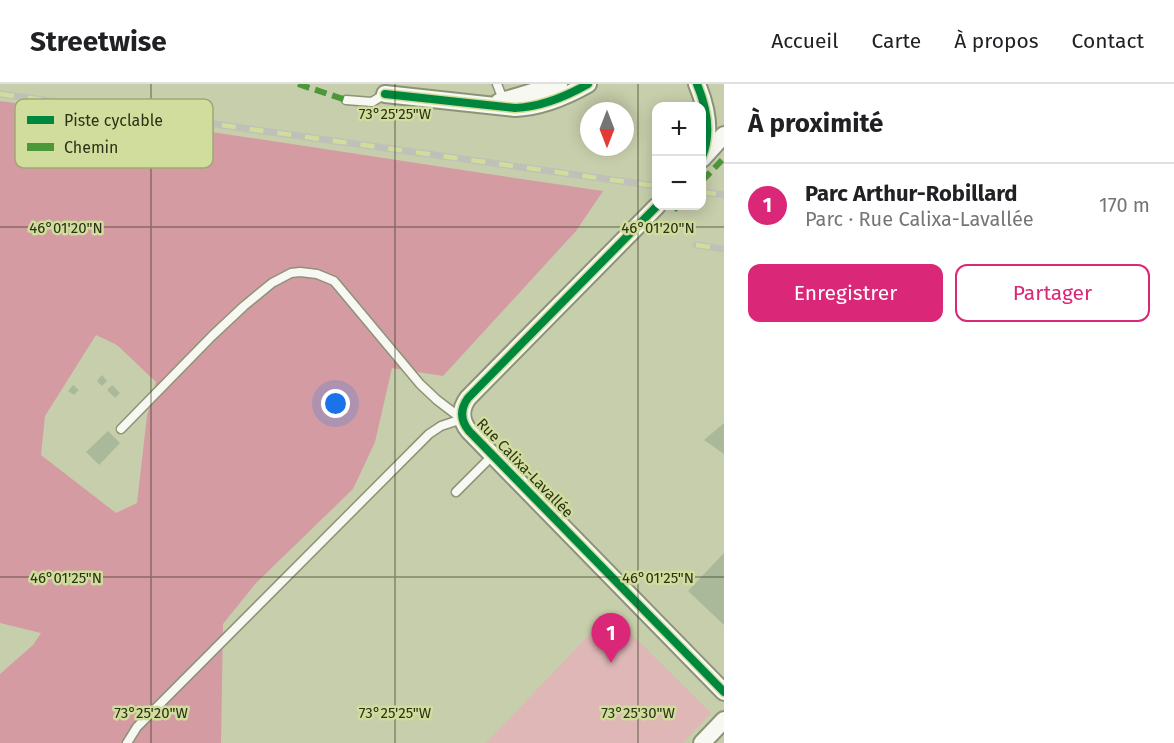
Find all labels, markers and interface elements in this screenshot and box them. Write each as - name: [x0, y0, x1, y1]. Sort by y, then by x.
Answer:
- text: Streetwise: [30, 25, 167, 58]
- text: Accueil: [771, 28, 838, 54]
- text: Carte: [871, 28, 921, 54]
- text: À propos: [954, 28, 1039, 54]
- text: Contact: [1072, 28, 1144, 54]
- legend: [15, 99, 213, 168]
- north arrow: [580, 102, 634, 156]
- map controls: [652, 102, 706, 210]
- button: +: [652, 102, 706, 156]
- text: 73°25'25"W: [359, 105, 432, 123]
- text: À proximité: [748, 108, 883, 139]
- text: Piste cyclable: [64, 111, 163, 130]
- text: Chemin: [64, 138, 119, 157]
- button: −: [652, 156, 706, 210]
- text: Parc Arthur-Robillard: [805, 180, 1018, 207]
- text: 1: [763, 193, 772, 217]
- text: 170 m: [1099, 193, 1150, 217]
- text: Parc · Rue Calixa-Lavallée: [805, 207, 1034, 231]
- text: 46°01'20"N: [29, 219, 103, 237]
- text: 46°01'20"N: [621, 219, 695, 237]
- button: Enregistrer: [748, 264, 943, 322]
- button: Partager: [955, 264, 1150, 322]
- your location: [321, 389, 350, 418]
- street label: Rue Calixa-Lavallée: [473, 414, 577, 522]
- text: 46°01'25"N: [30, 569, 102, 587]
- text: 46°01'25"N: [622, 569, 694, 587]
- pin: 1: [592, 614, 630, 663]
- text: 73°25'20"W: [114, 704, 188, 722]
- text: 73°25'25"W: [359, 704, 432, 722]
- text: 73°25'30"W: [601, 704, 675, 722]

